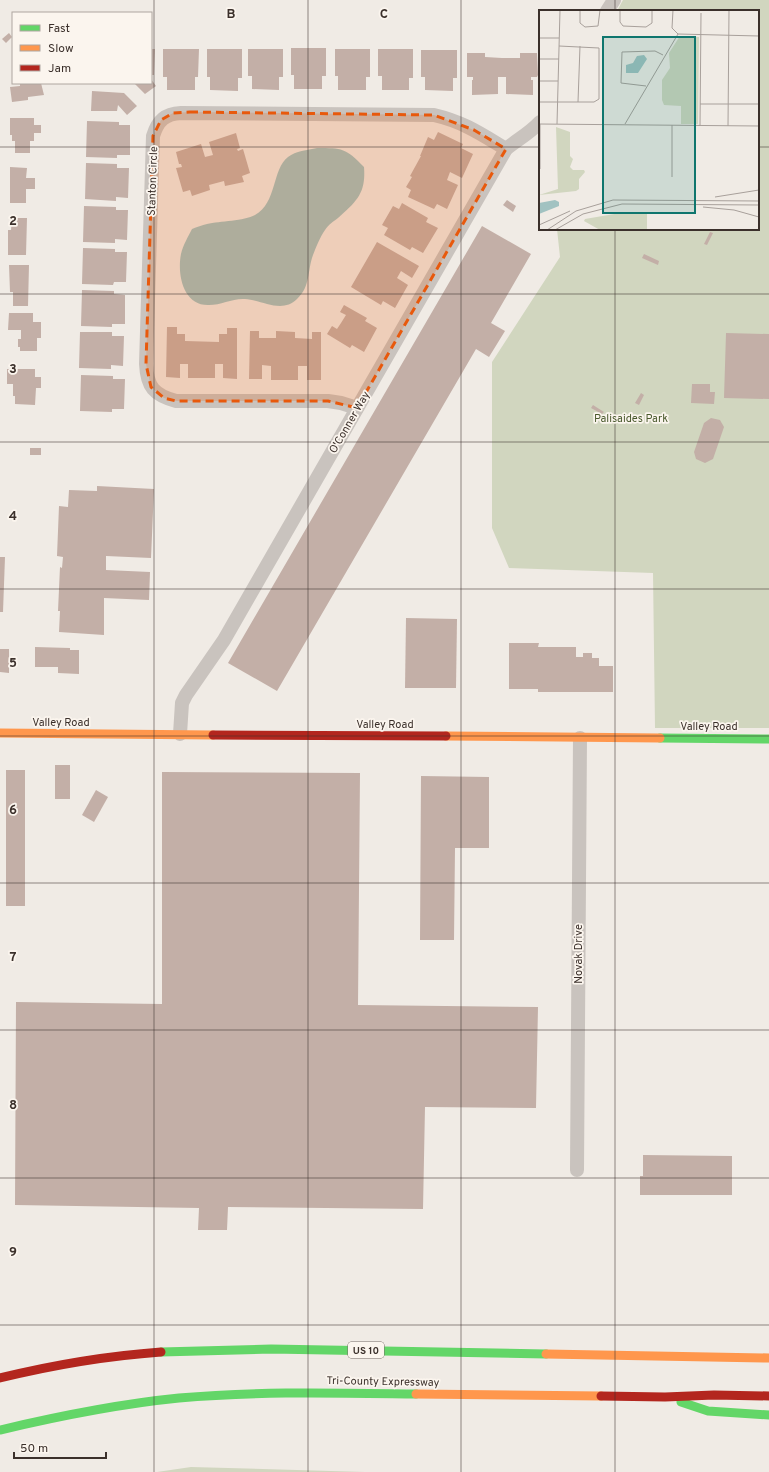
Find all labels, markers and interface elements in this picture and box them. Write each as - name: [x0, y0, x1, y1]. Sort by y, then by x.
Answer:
- text: B: [227, 7, 236, 23]
- text: C: [380, 7, 388, 23]
- inset map: [539, 10, 759, 230]
- legend: [12, 12, 152, 84]
- text: Fast: [48, 21, 70, 37]
- text: Slow: [48, 41, 74, 57]
- text: Jam: [48, 61, 71, 77]
- street label: Stanton Circle: [145, 146, 161, 216]
- text: 2: [9, 214, 17, 230]
- text: 3: [9, 362, 17, 378]
- street label: O'Conner Way: [326, 389, 373, 456]
- park label: Palisaides Park: [594, 412, 668, 426]
- text: 4: [9, 509, 17, 525]
- text: 5: [9, 656, 17, 672]
- street label: Valley Road: [32, 716, 90, 730]
- street label: Valley Road: [356, 718, 414, 732]
- street label: Valley Road: [680, 720, 738, 734]
- text: 6: [9, 803, 17, 819]
- street label: Novak Drive: [572, 924, 586, 984]
- text: 7: [10, 950, 17, 966]
- text: 8: [9, 1098, 17, 1114]
- text: 9: [9, 1245, 17, 1261]
- road number: US 10: [348, 1342, 384, 1358]
- street label: Tri-County Expressway: [327, 1374, 440, 1390]
- scale bar: [14, 1434, 106, 1460]
- text: 50 m: [20, 1441, 48, 1457]

